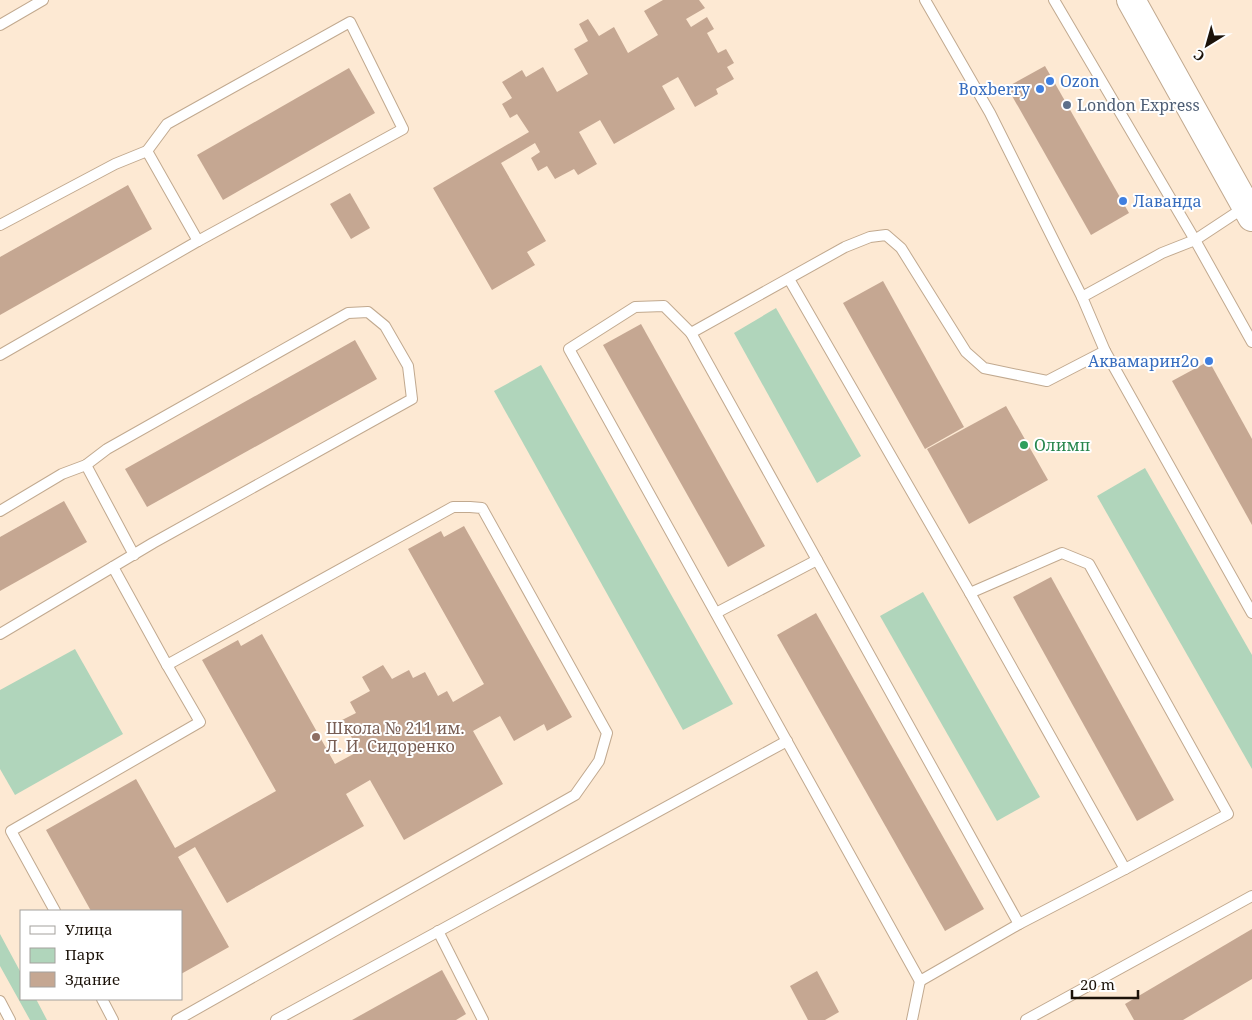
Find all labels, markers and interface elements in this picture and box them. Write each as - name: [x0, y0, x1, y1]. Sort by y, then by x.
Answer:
- north arrow: [1182, 20, 1232, 70]
- text: С: [1189, 45, 1208, 66]
- place label: Ozon: [1060, 70, 1100, 92]
- marker: Ozon: [1044, 75, 1056, 87]
- place label: Boxberry: [959, 78, 1031, 100]
- marker: Boxberry: [1034, 83, 1046, 95]
- place label: London Express: [1077, 94, 1200, 116]
- marker: London Express: [1061, 99, 1073, 111]
- place label: Лаванда: [1133, 190, 1202, 212]
- marker: Лаванда: [1117, 195, 1129, 207]
- place label: Аквамарин2о: [1088, 350, 1199, 372]
- marker: Аквамарин2о: [1203, 355, 1215, 367]
- place label: Олимп: [1034, 434, 1090, 456]
- marker: Олимп: [1018, 439, 1030, 451]
- place label: Школа № 211 им. Л. И. Сидоренко: [326, 717, 465, 757]
- marker: Школа № 211 им. Л. И. Сидоренко: [310, 731, 322, 743]
- legend: [20, 910, 182, 1000]
- text: Улица: [65, 919, 113, 939]
- text: Парк: [65, 944, 104, 964]
- scale bar: [1072, 968, 1138, 1000]
- text: Здание: [65, 969, 120, 989]
- text: 20 m: [1080, 974, 1115, 994]

